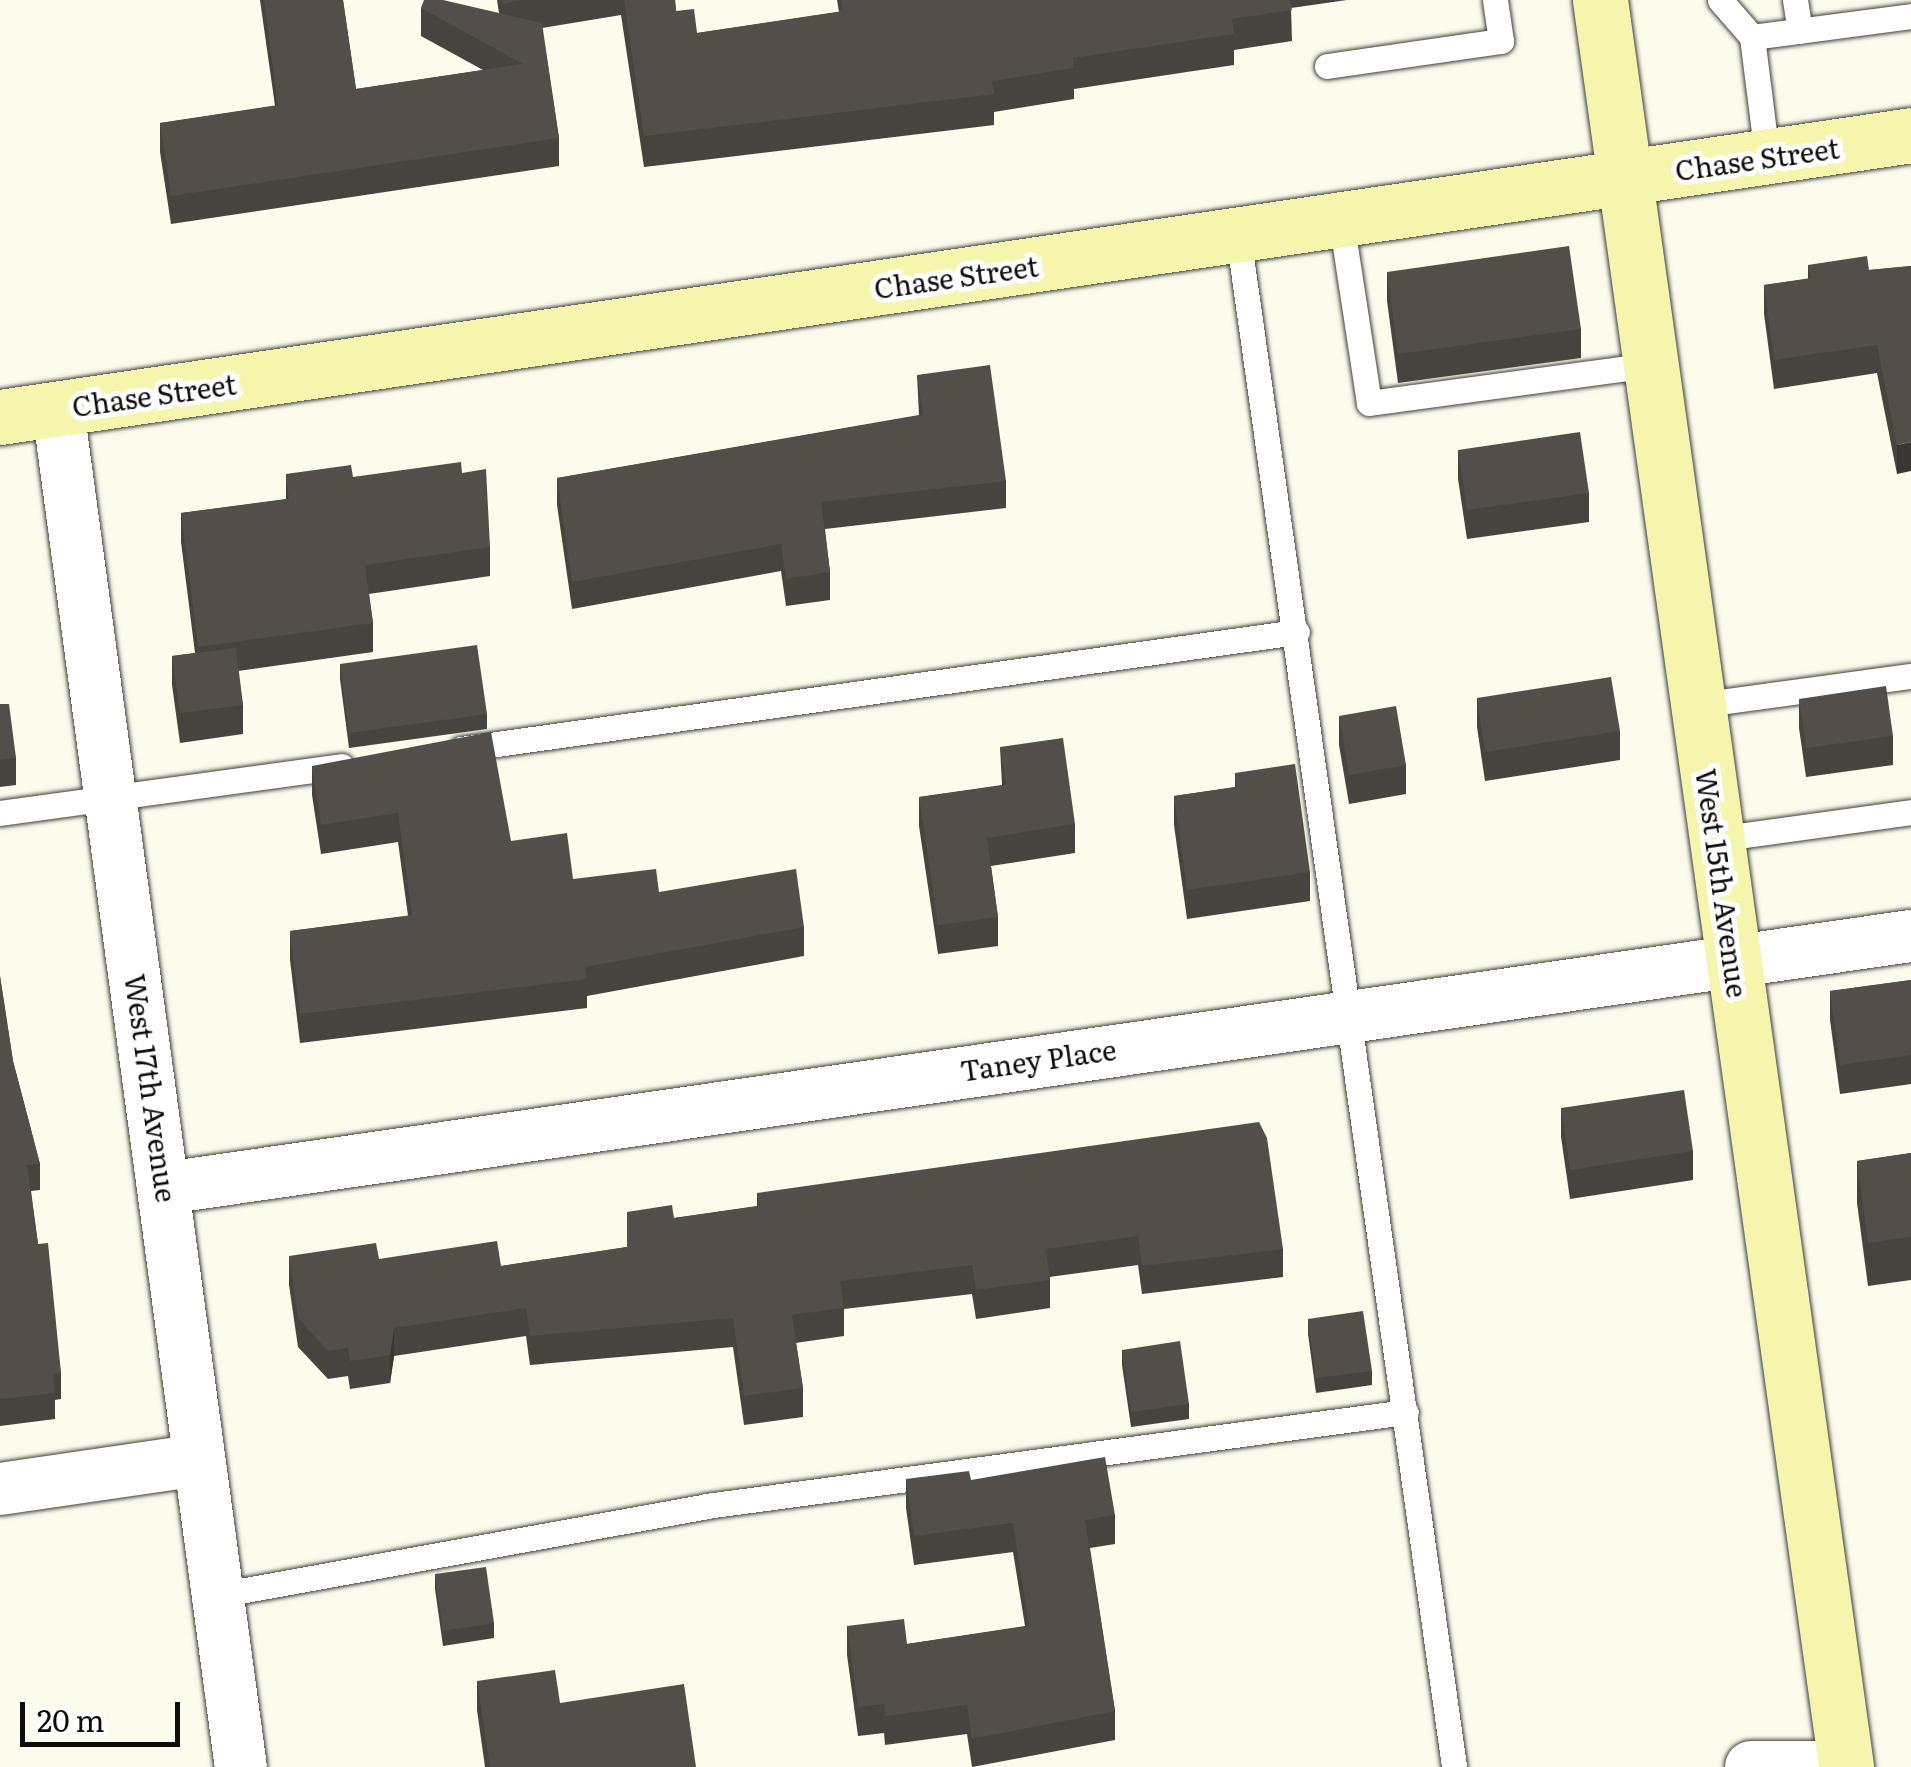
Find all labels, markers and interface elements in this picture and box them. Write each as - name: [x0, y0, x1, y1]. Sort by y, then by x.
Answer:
- street label: Chase Street: [1673, 130, 1841, 186]
- street label: Chase Street: [872, 248, 1040, 304]
- street label: Chase Street: [70, 366, 238, 422]
- street label: West 15th Avenue: [1690, 766, 1756, 1000]
- street label: West 17th Avenue: [119, 972, 185, 1204]
- street label: Taney Place: [958, 1031, 1118, 1087]
- scale bar: [25, 1682, 185, 1744]
- text: 20 m: [37, 1697, 105, 1741]

